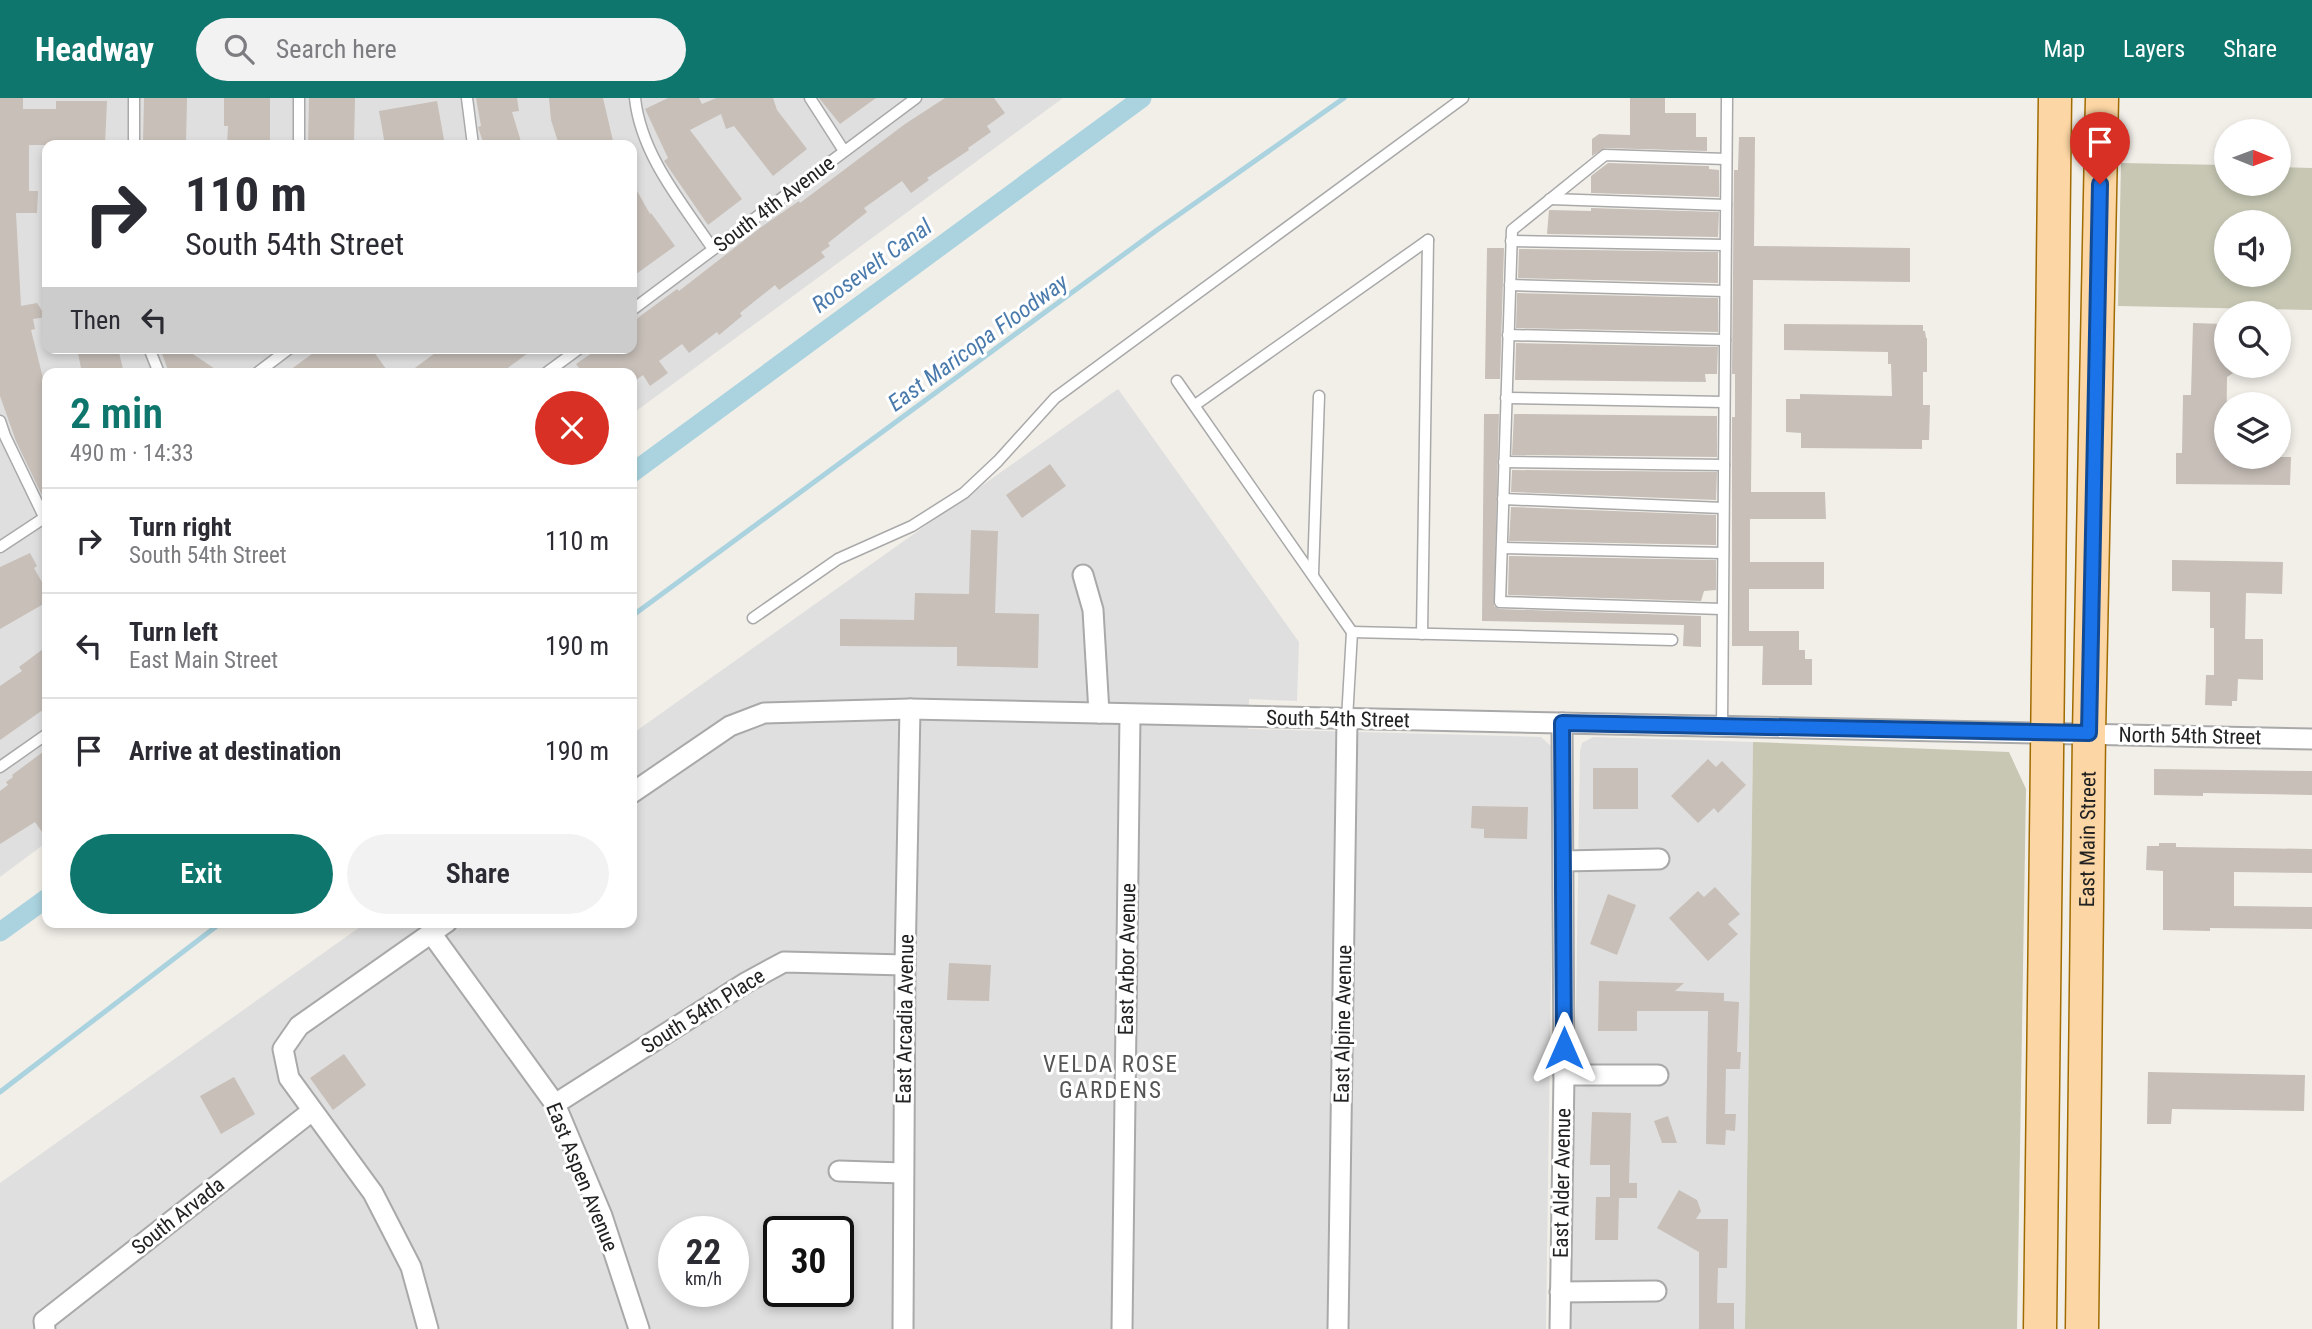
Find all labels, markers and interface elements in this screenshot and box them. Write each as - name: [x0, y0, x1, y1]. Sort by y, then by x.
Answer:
- search box: [196, 18, 686, 81]
- text: Headway: [35, 30, 154, 69]
- icon: search: [220, 30, 258, 68]
- text: Search here: [276, 34, 397, 64]
- text: Map: [2044, 35, 2085, 63]
- text: Layers: [2123, 35, 2185, 63]
- text: Share: [2223, 35, 2277, 63]
- pin: [2070, 112, 2130, 184]
- north arrow: [2214, 119, 2291, 196]
- map controls: [2214, 119, 2291, 469]
- icon: arrive: [2081, 123, 2119, 161]
- street label: South 4th Avenue: [709, 151, 839, 257]
- text: 110 m: [185, 166, 307, 223]
- icon: right: [70, 168, 161, 259]
- button: sound: [2214, 210, 2291, 287]
- water label: Roosevelt Canal: [807, 213, 938, 319]
- text: South 54th Street: [185, 225, 404, 263]
- water label: East Maricopa Floodway: [883, 268, 1074, 417]
- icon: left: [135, 301, 173, 339]
- button: search: [2214, 301, 2291, 378]
- text: Then: [70, 305, 121, 335]
- text: 2 min: [70, 389, 163, 438]
- button: close: [535, 391, 609, 465]
- button: layers: [2214, 392, 2291, 469]
- text: 490 m · 14:33: [70, 440, 194, 467]
- text: Turn right: [129, 512, 231, 542]
- icon: right: [70, 522, 108, 560]
- text: 110 m: [545, 526, 609, 556]
- text: South 54th Street: [129, 542, 287, 569]
- text: Turn left: [129, 617, 218, 647]
- icon: left: [70, 627, 108, 665]
- text: 190 m: [545, 631, 609, 661]
- text: East Main Street: [129, 647, 278, 674]
- street label: South 54th Street: [1266, 706, 1410, 732]
- street label: North 54th Street: [2118, 723, 2262, 749]
- icon: arrive: [70, 732, 108, 770]
- text: Arrive at destination: [129, 736, 341, 766]
- text: 190 m: [545, 736, 609, 766]
- street label: East Main Street: [2075, 771, 2101, 907]
- button: Exit: [70, 834, 333, 914]
- button: Share: [347, 834, 609, 914]
- street label: East Arbor Avenue: [1114, 883, 1140, 1035]
- street label: East Arcadia Avenue: [892, 934, 918, 1104]
- street label: East Alpine Avenue: [1330, 944, 1356, 1103]
- street label: South 54th Place: [637, 963, 769, 1058]
- position arrow: [1527, 1011, 1601, 1085]
- district label: VELDA ROSE GARDENS: [1043, 1051, 1179, 1104]
- street label: East Aspen Avenue: [541, 1099, 623, 1255]
- street label: East Alder Avenue: [1549, 1108, 1575, 1258]
- street label: South Arvada: [127, 1172, 229, 1260]
- speed limit sign: 30: [763, 1216, 854, 1307]
- text: 22: [686, 1232, 721, 1273]
- text: km/h: [685, 1268, 722, 1289]

